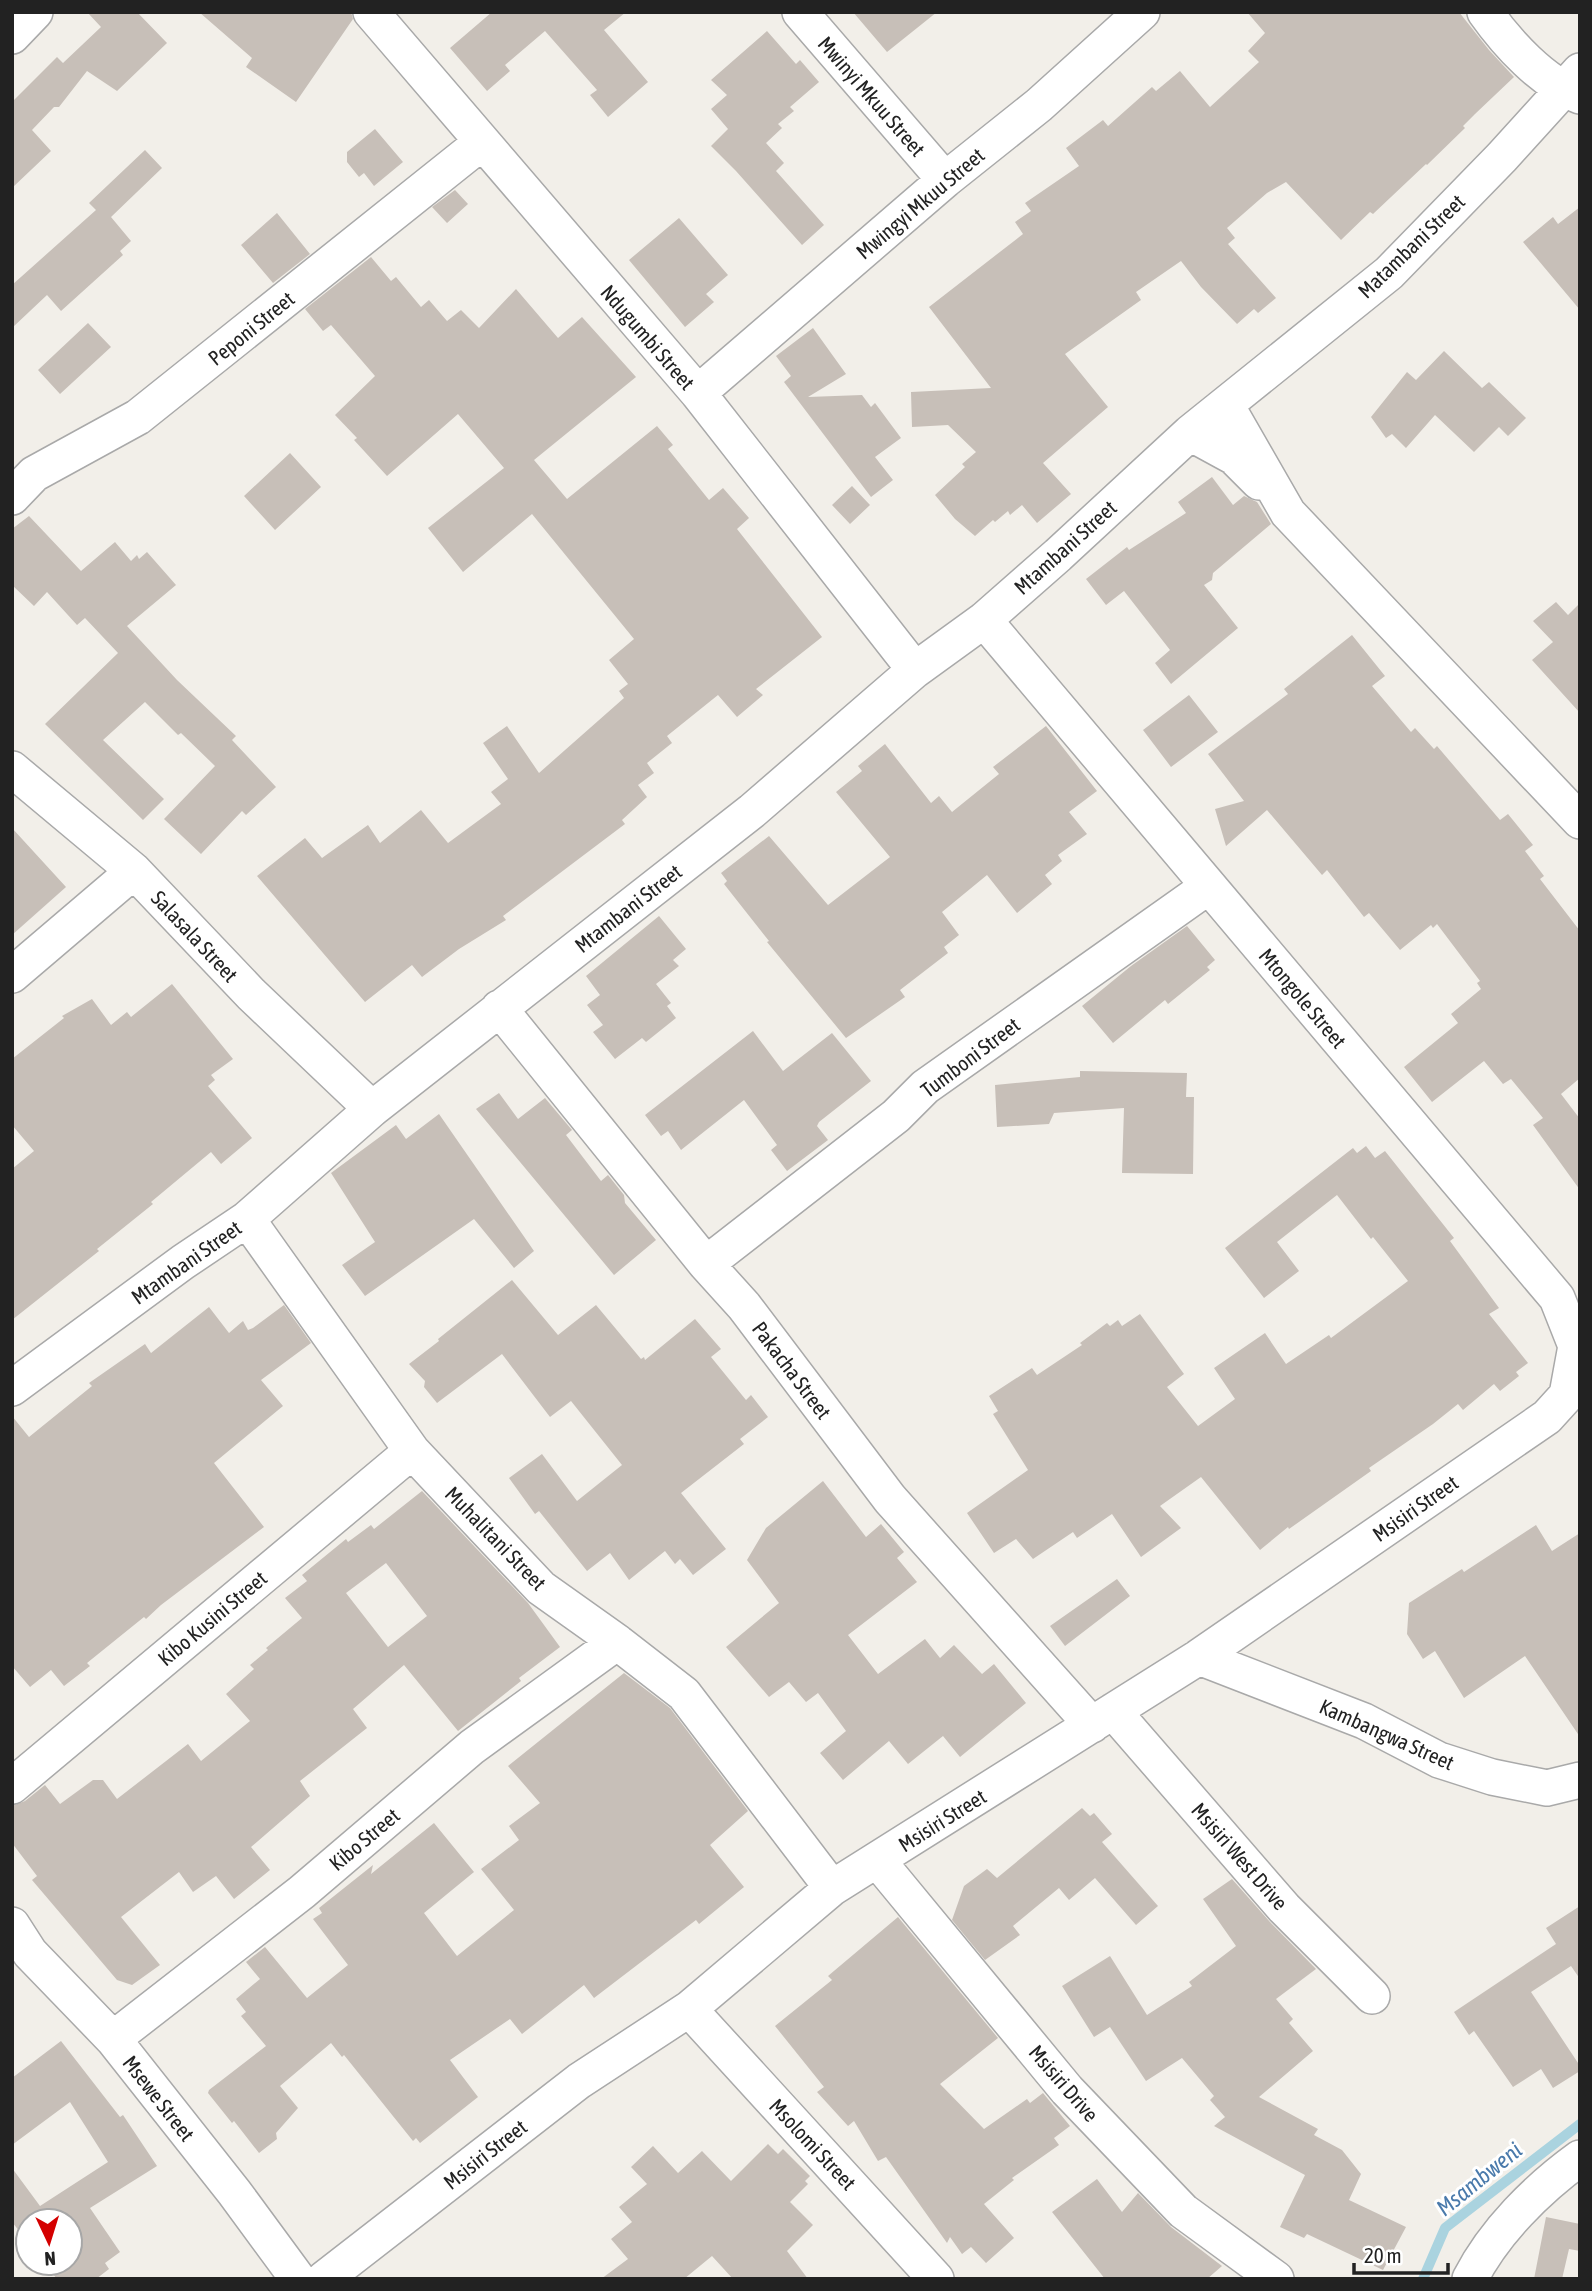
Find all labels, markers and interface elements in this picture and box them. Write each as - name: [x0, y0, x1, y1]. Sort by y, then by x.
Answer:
- street label: Mwinyi Mkuu Street: [814, 31, 930, 161]
- street label: Mwingyi Mkuu Street: [851, 143, 989, 263]
- street label: Matambani Street: [1353, 189, 1469, 303]
- street label: Ndugumbi Street: [596, 280, 700, 394]
- street label: Peponi Street: [203, 286, 299, 370]
- street label: Mtambani Street: [1009, 495, 1121, 599]
- street label: Mtambani Street: [570, 859, 686, 957]
- street label: Salasala Street: [147, 886, 243, 986]
- street label: Mtongole Street: [1255, 943, 1351, 1053]
- street label: Tumboni Street: [916, 1012, 1024, 1102]
- street label: Mtambani Street: [126, 1215, 246, 1309]
- street label: Pakacha Street: [748, 1317, 836, 1423]
- street label: Msisiri Street: [1368, 1470, 1462, 1546]
- street label: Muhalitani Street: [441, 1481, 551, 1595]
- street label: Kibo Kusini Street: [153, 1566, 271, 1670]
- street label: Kambangwa Street: [1316, 1694, 1458, 1774]
- street label: Msisiri Street: [894, 1784, 990, 1856]
- street label: Msisiri West Drive: [1187, 1798, 1293, 1914]
- street label: Kibo Street: [324, 1803, 404, 1875]
- street label: Msisiri Drive: [1024, 2040, 1104, 2126]
- street label: Msewe Street: [118, 2051, 200, 2145]
- street label: Msolomi Street: [765, 2094, 861, 2194]
- street label: Msisiri Street: [439, 2114, 531, 2194]
- water label: Msambweni: [1431, 2137, 1527, 2221]
- north arrow: [14, 2207, 84, 2277]
- scale bar: [1354, 2232, 1448, 2276]
- text: 20 m: [1364, 2243, 1402, 2267]
- text: N: [44, 2248, 57, 2270]

